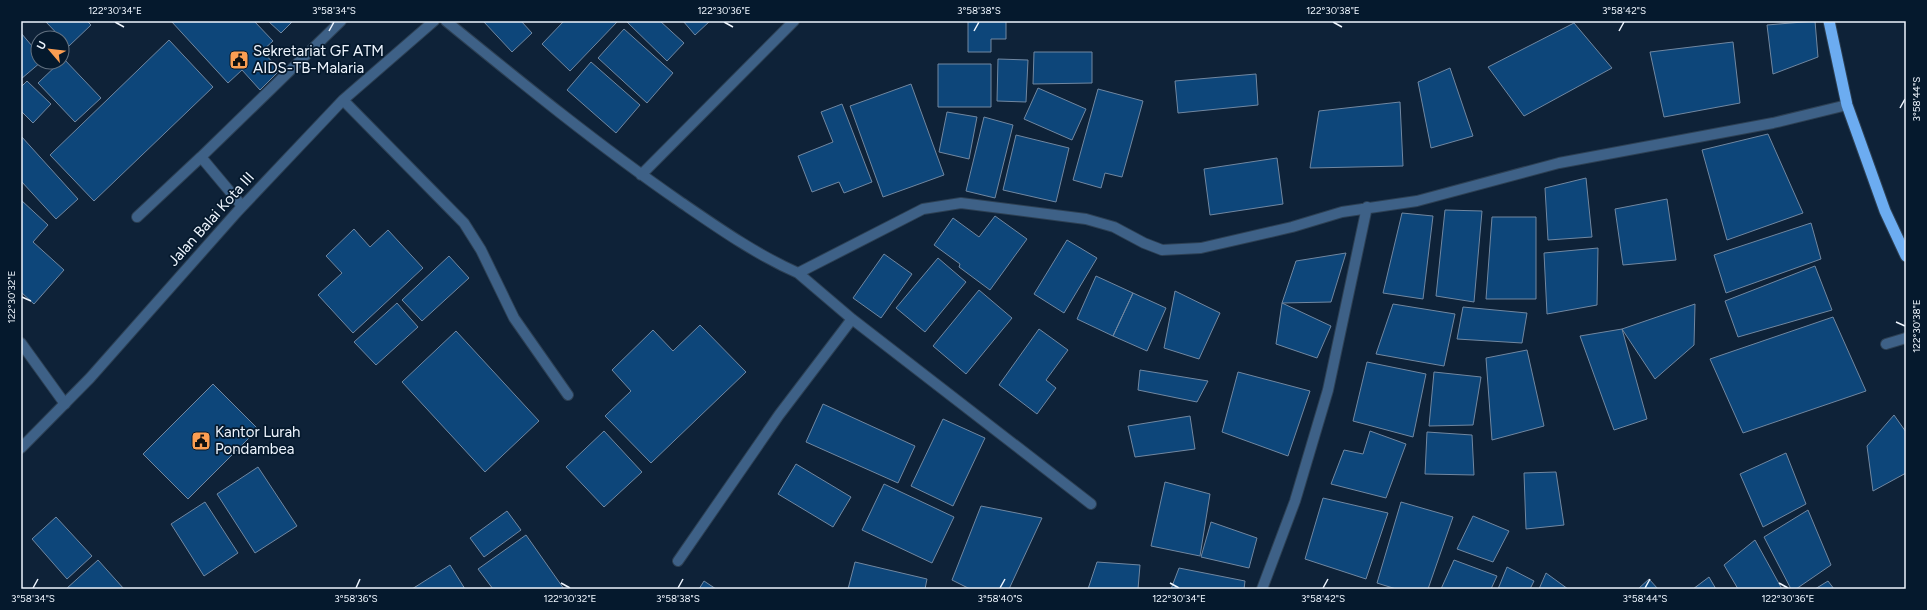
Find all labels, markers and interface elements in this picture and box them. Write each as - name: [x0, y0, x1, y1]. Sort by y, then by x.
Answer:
- text: 122°30'34"E: [88, 4, 142, 17]
- text: 3°58'34"S: [312, 4, 356, 17]
- text: 122°30'36"E: [697, 4, 751, 17]
- text: 3°58'38"S: [957, 4, 1001, 17]
- text: 122°30'38"E: [1306, 4, 1360, 17]
- text: 3°58'42"S: [1602, 4, 1646, 17]
- north arrow: [30, 30, 70, 70]
- text: U: [34, 39, 49, 52]
- place label: Sekretariat GF ATM AIDS-TB-Malaria: [253, 42, 384, 77]
- public building icon: Sekretariat GF ATM AIDS-TB-Malaria: [228, 49, 250, 71]
- text: 3°58'44"S: [1910, 77, 1923, 121]
- street label: Jalan Balai Kota III: [164, 168, 258, 270]
- text: 122°30'32"E: [5, 270, 18, 324]
- text: 122°30'38"E: [1910, 299, 1923, 353]
- place label: Kantor Lurah Pondambea: [215, 423, 300, 458]
- public building icon: Kantor Lurah Pondambea: [190, 430, 212, 452]
- text: 3°58'34"S: [11, 592, 55, 605]
- text: 3°58'36"S: [334, 592, 378, 605]
- text: 122°30'32"E: [544, 592, 597, 605]
- text: 3°58'38"S: [656, 592, 700, 605]
- text: 3°58'40"S: [978, 592, 1022, 605]
- text: 122°30'34"E: [1152, 592, 1206, 605]
- text: 3°58'42"S: [1301, 592, 1345, 605]
- text: 3°58'44"S: [1623, 592, 1667, 605]
- text: 122°30'36"E: [1761, 592, 1815, 605]

